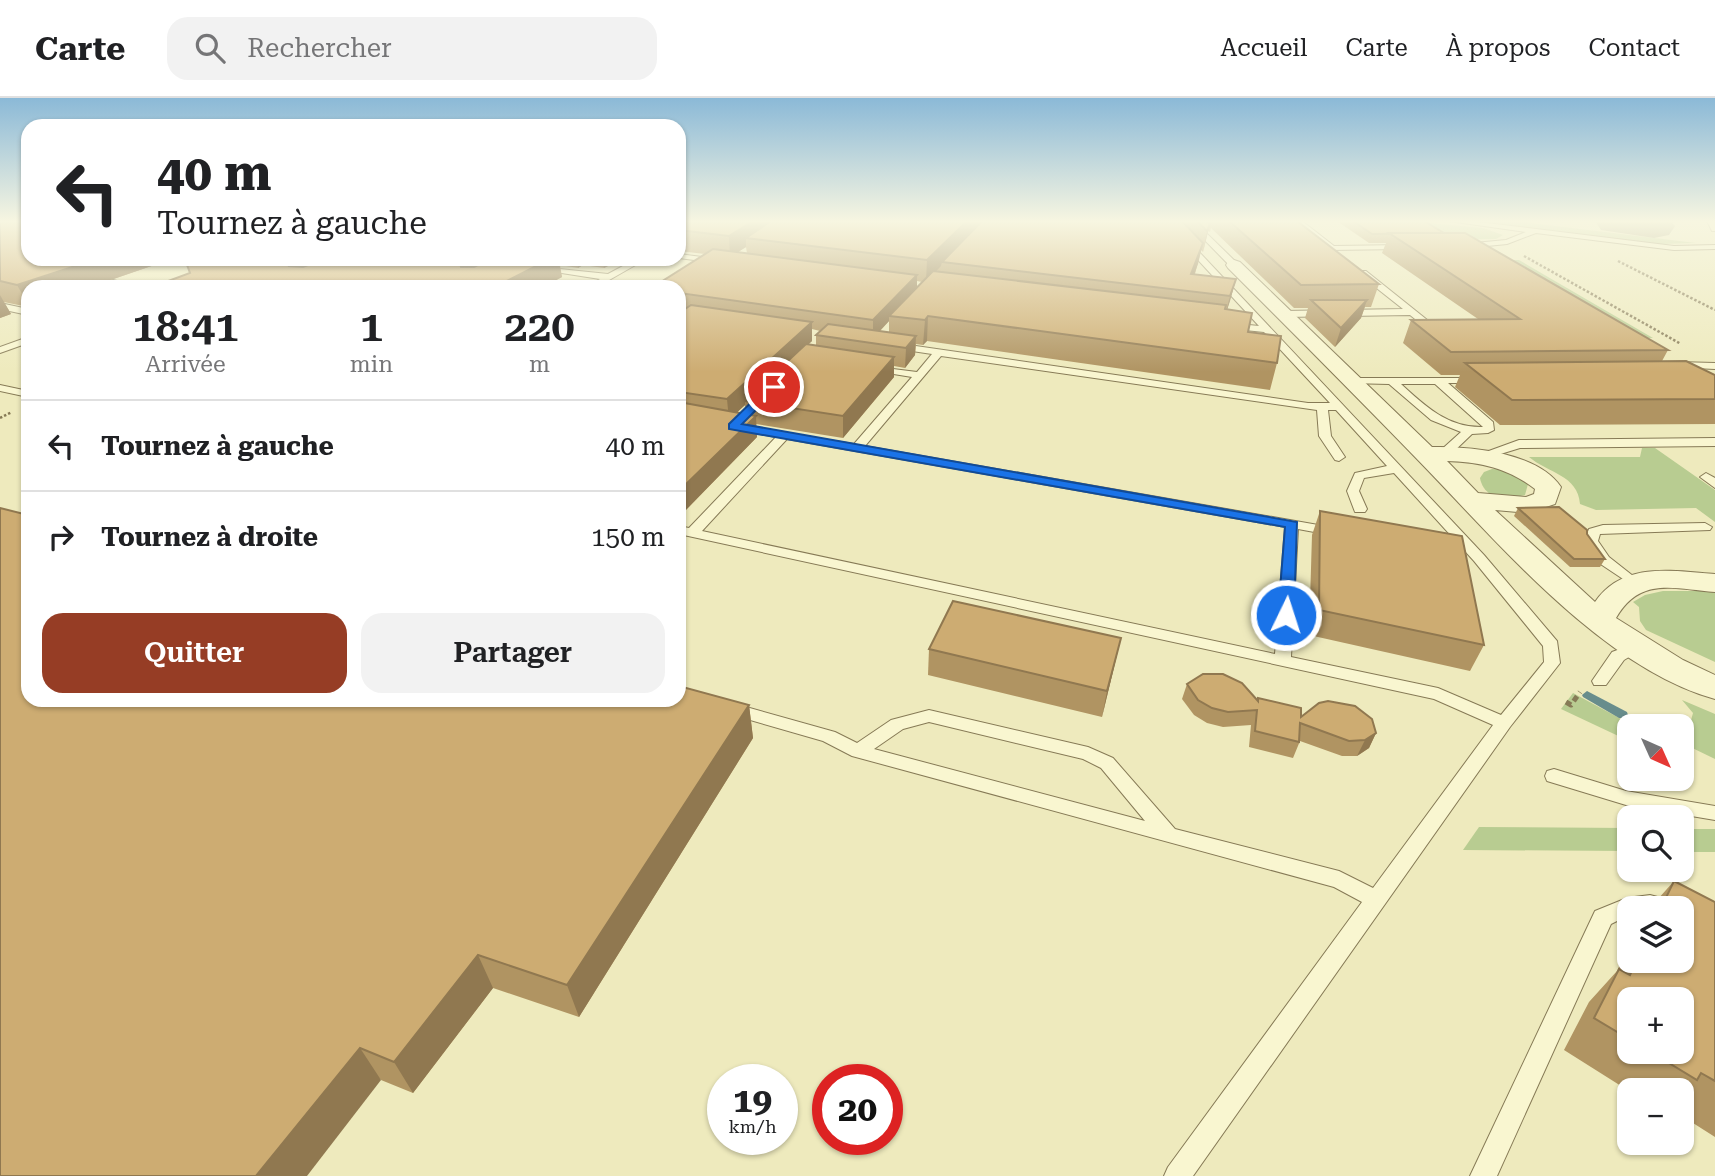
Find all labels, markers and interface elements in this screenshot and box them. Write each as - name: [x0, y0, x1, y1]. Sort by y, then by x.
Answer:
- search box: [167, 17, 657, 80]
- text: Carte: [35, 29, 125, 68]
- icon: search: [191, 29, 229, 67]
- text: Rechercher: [247, 33, 392, 63]
- text: Accueil: [1221, 34, 1307, 62]
- text: Carte: [1345, 34, 1408, 62]
- text: À propos: [1446, 34, 1550, 62]
- text: Contact: [1588, 34, 1680, 62]
- text: 40 m: [157, 145, 272, 202]
- icon: left: [42, 147, 133, 238]
- text: Tournez à gauche: [157, 204, 427, 242]
- text: 18:41: [132, 302, 239, 351]
- text: 1: [360, 302, 383, 351]
- text: 220: [504, 302, 575, 351]
- text: Arrivée: [145, 351, 226, 378]
- text: min: [350, 351, 393, 378]
- text: m: [529, 351, 550, 378]
- pin: [744, 357, 804, 417]
- icon: arrive: [755, 368, 793, 406]
- icon: left: [42, 427, 80, 465]
- text: Tournez à gauche: [101, 431, 334, 461]
- text: 40 m: [606, 431, 665, 461]
- icon: right: [42, 518, 80, 556]
- text: Tournez à droite: [101, 522, 318, 552]
- text: 150 m: [591, 522, 665, 552]
- position arrow: [1249, 578, 1323, 652]
- button: Quitter: [42, 613, 347, 693]
- button: Partager: [361, 613, 665, 693]
- north arrow: [1617, 714, 1694, 791]
- map controls: [1617, 714, 1694, 1155]
- button: search: [1617, 805, 1694, 882]
- button: layers: [1617, 896, 1694, 973]
- button: +: [1617, 987, 1694, 1064]
- speed limit sign: 20: [812, 1064, 903, 1155]
- button: −: [1617, 1078, 1694, 1155]
- text: 19: [733, 1080, 772, 1121]
- text: km/h: [728, 1116, 777, 1137]

